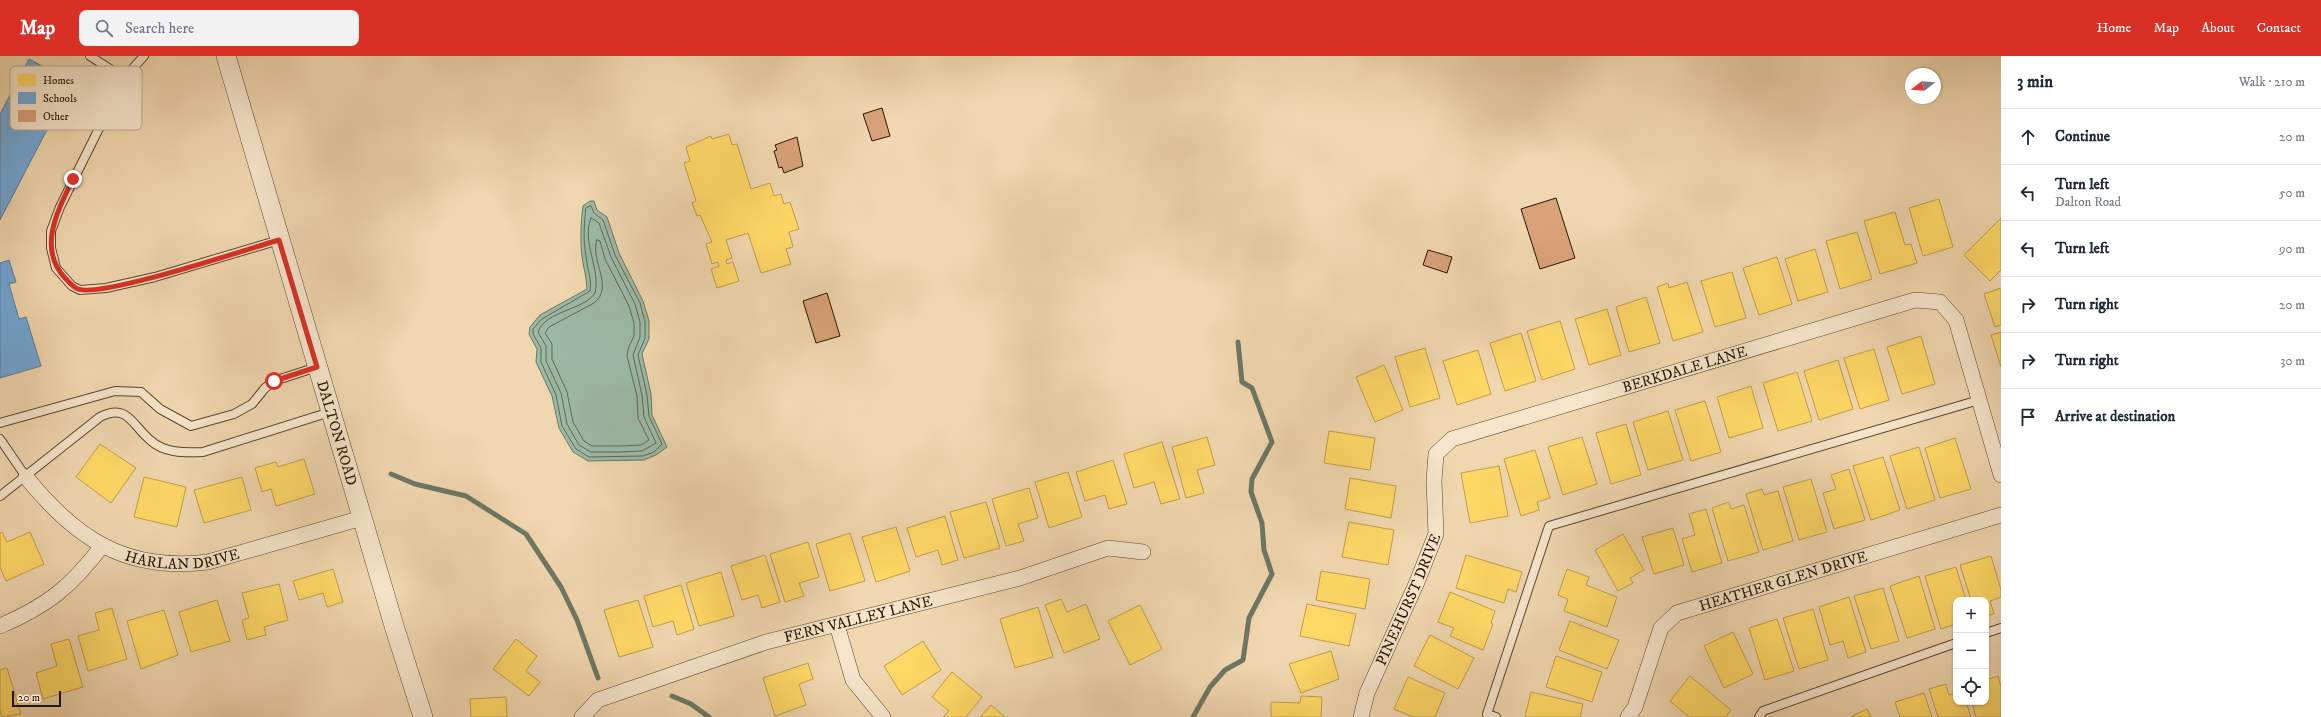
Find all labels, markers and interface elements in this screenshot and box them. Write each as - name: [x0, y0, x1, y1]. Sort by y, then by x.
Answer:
- search box: [79, 10, 359, 46]
- text: Map: [20, 17, 55, 40]
- icon: search: [93, 17, 115, 39]
- text: Search here: [125, 19, 194, 38]
- text: Home: [2097, 19, 2131, 37]
- text: Map: [2153, 19, 2179, 37]
- text: About: [2201, 19, 2235, 37]
- text: Contact: [2257, 19, 2301, 37]
- legend: [10, 66, 142, 130]
- north arrow: [1905, 68, 1941, 104]
- text: 3 min: [2017, 71, 2053, 93]
- text: Homes: [43, 74, 74, 88]
- text: Walk · 210 m: [2239, 74, 2305, 90]
- text: Schools: [43, 92, 77, 106]
- text: Other: [43, 110, 70, 124]
- icon: ahead: [2017, 126, 2039, 148]
- text: Continue: [2055, 127, 2110, 146]
- text: 20 m: [2279, 129, 2305, 145]
- route end: [64, 170, 82, 188]
- text: Turn left: [2055, 175, 2109, 194]
- icon: left: [2017, 182, 2039, 204]
- text: 50 m: [2279, 185, 2305, 201]
- text: Dalton Road: [2055, 194, 2121, 210]
- icon: left: [2017, 238, 2039, 260]
- text: Turn left: [2055, 239, 2109, 258]
- text: 90 m: [2279, 241, 2305, 257]
- icon: right: [2017, 294, 2039, 316]
- text: Turn right: [2055, 295, 2118, 314]
- text: 20 m: [2279, 297, 2305, 313]
- street label: BERKDALE LANE: [1620, 341, 1750, 397]
- icon: right: [2017, 350, 2039, 372]
- text: Turn right: [2055, 351, 2118, 370]
- text: 30 m: [2281, 353, 2305, 369]
- route start: [265, 372, 283, 390]
- street label: DALTON ROAD: [313, 378, 362, 488]
- icon: arrive: [2017, 406, 2039, 428]
- text: Arrive at destination: [2055, 407, 2175, 426]
- street label: PINEHURST DRIVE: [1371, 530, 1445, 668]
- street label: HARLAN DRIVE: [123, 544, 242, 573]
- street label: HEATHER GLEN DRIVE: [1696, 546, 1870, 615]
- street label: FERN VALLEY LANE: [782, 591, 935, 647]
- map controls: [1953, 597, 1989, 705]
- button: +: [1953, 597, 1989, 633]
- button: −: [1953, 633, 1989, 669]
- button: locate: [1953, 669, 1989, 705]
- scale bar: [12, 689, 61, 708]
- text: 20 m: [18, 691, 40, 705]

